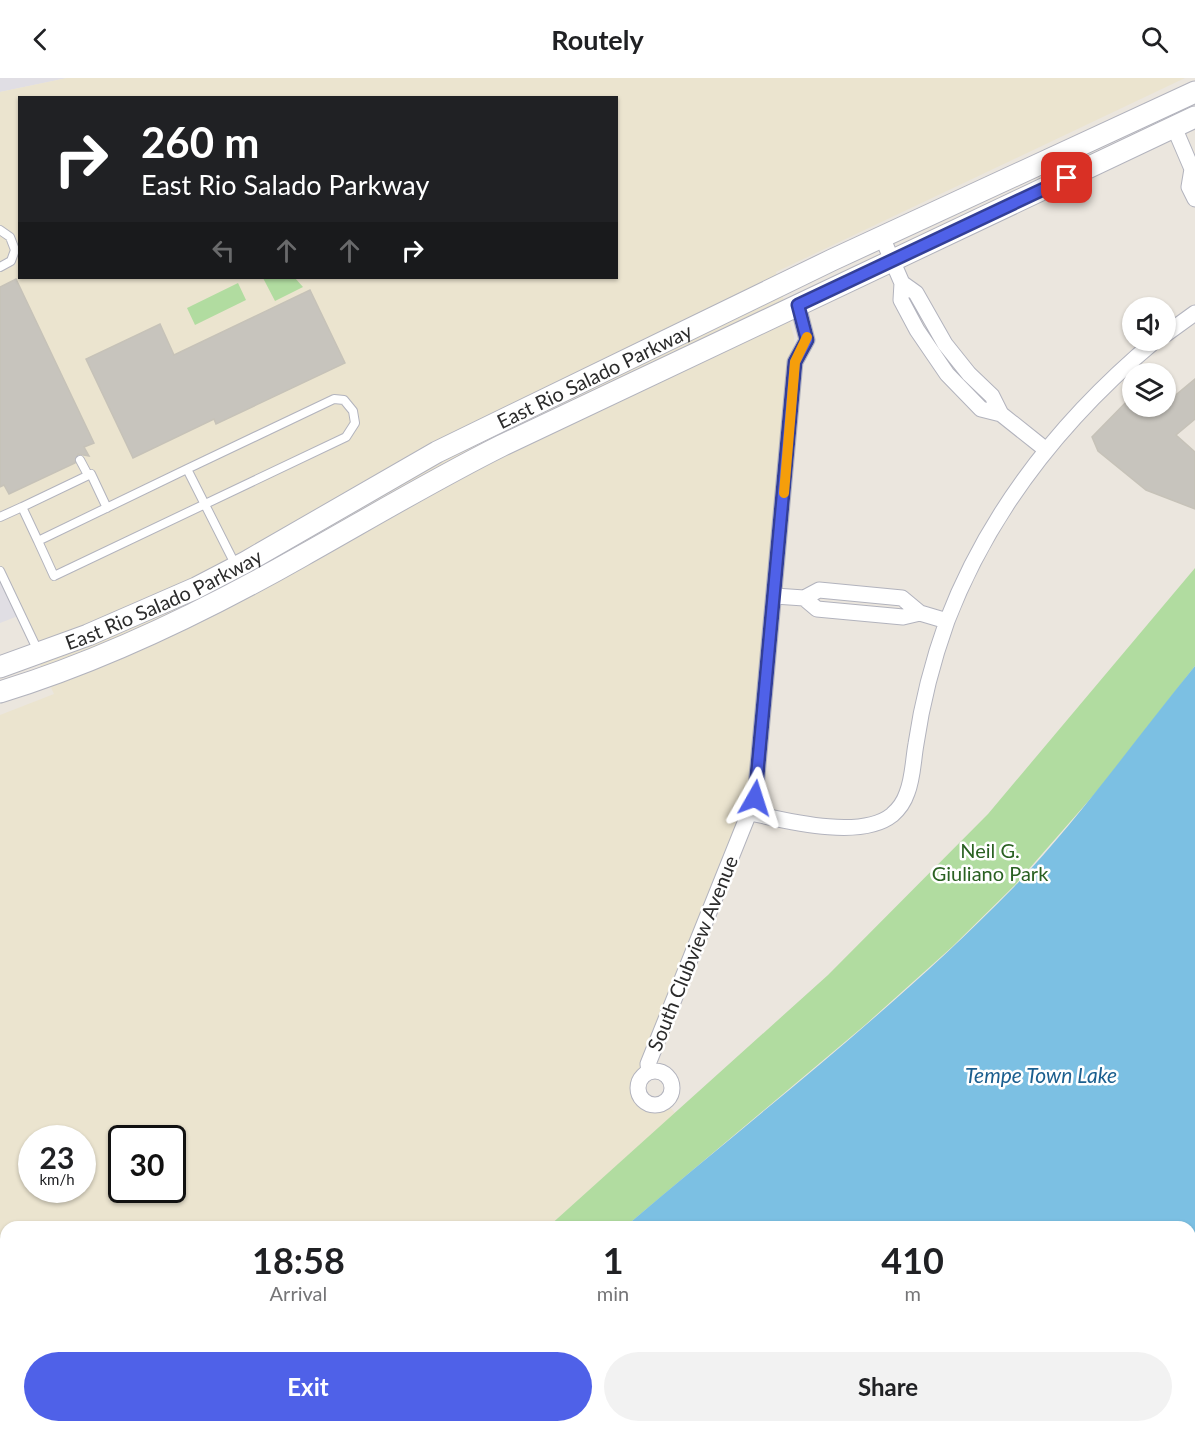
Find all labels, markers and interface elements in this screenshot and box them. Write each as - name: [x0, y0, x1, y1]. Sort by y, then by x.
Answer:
- icon: back: [24, 23, 57, 56]
- text: Routely: [551, 23, 644, 56]
- icon: search: [1138, 23, 1171, 56]
- text: 260 m: [141, 117, 259, 167]
- icon: right: [42, 120, 120, 198]
- pin: [1041, 152, 1092, 203]
- icon: arrive: [1050, 161, 1083, 194]
- text: East Rio Salado Parkway: [141, 168, 429, 201]
- icon: left: [207, 234, 240, 267]
- icon: ahead: [270, 234, 303, 267]
- icon: ahead: [333, 234, 366, 267]
- icon: right: [396, 234, 429, 267]
- map controls: [1122, 297, 1176, 417]
- button: sound: [1122, 297, 1176, 351]
- street label: East Rio Salado Parkway: [493, 318, 696, 433]
- button: layers: [1122, 363, 1176, 417]
- street label: East Rio Salado Parkway: [62, 543, 267, 654]
- position arrow: [723, 766, 787, 830]
- park label: Neil G. Giuliano Park: [932, 838, 1049, 885]
- street label: South Clubview Avenue: [642, 852, 742, 1054]
- water label: Tempe Town Lake: [965, 1062, 1117, 1087]
- speed limit sign: 30: [108, 1125, 186, 1203]
- text: 23: [40, 1139, 74, 1175]
- text: km/h: [39, 1170, 75, 1188]
- text: 18:58: [252, 1238, 345, 1282]
- text: 1: [603, 1238, 624, 1282]
- text: 410: [881, 1238, 944, 1282]
- text: Arrival: [270, 1281, 327, 1305]
- text: min: [597, 1281, 629, 1305]
- text: m: [904, 1281, 921, 1305]
- button: Exit: [24, 1352, 592, 1421]
- button: Share: [604, 1352, 1172, 1421]

